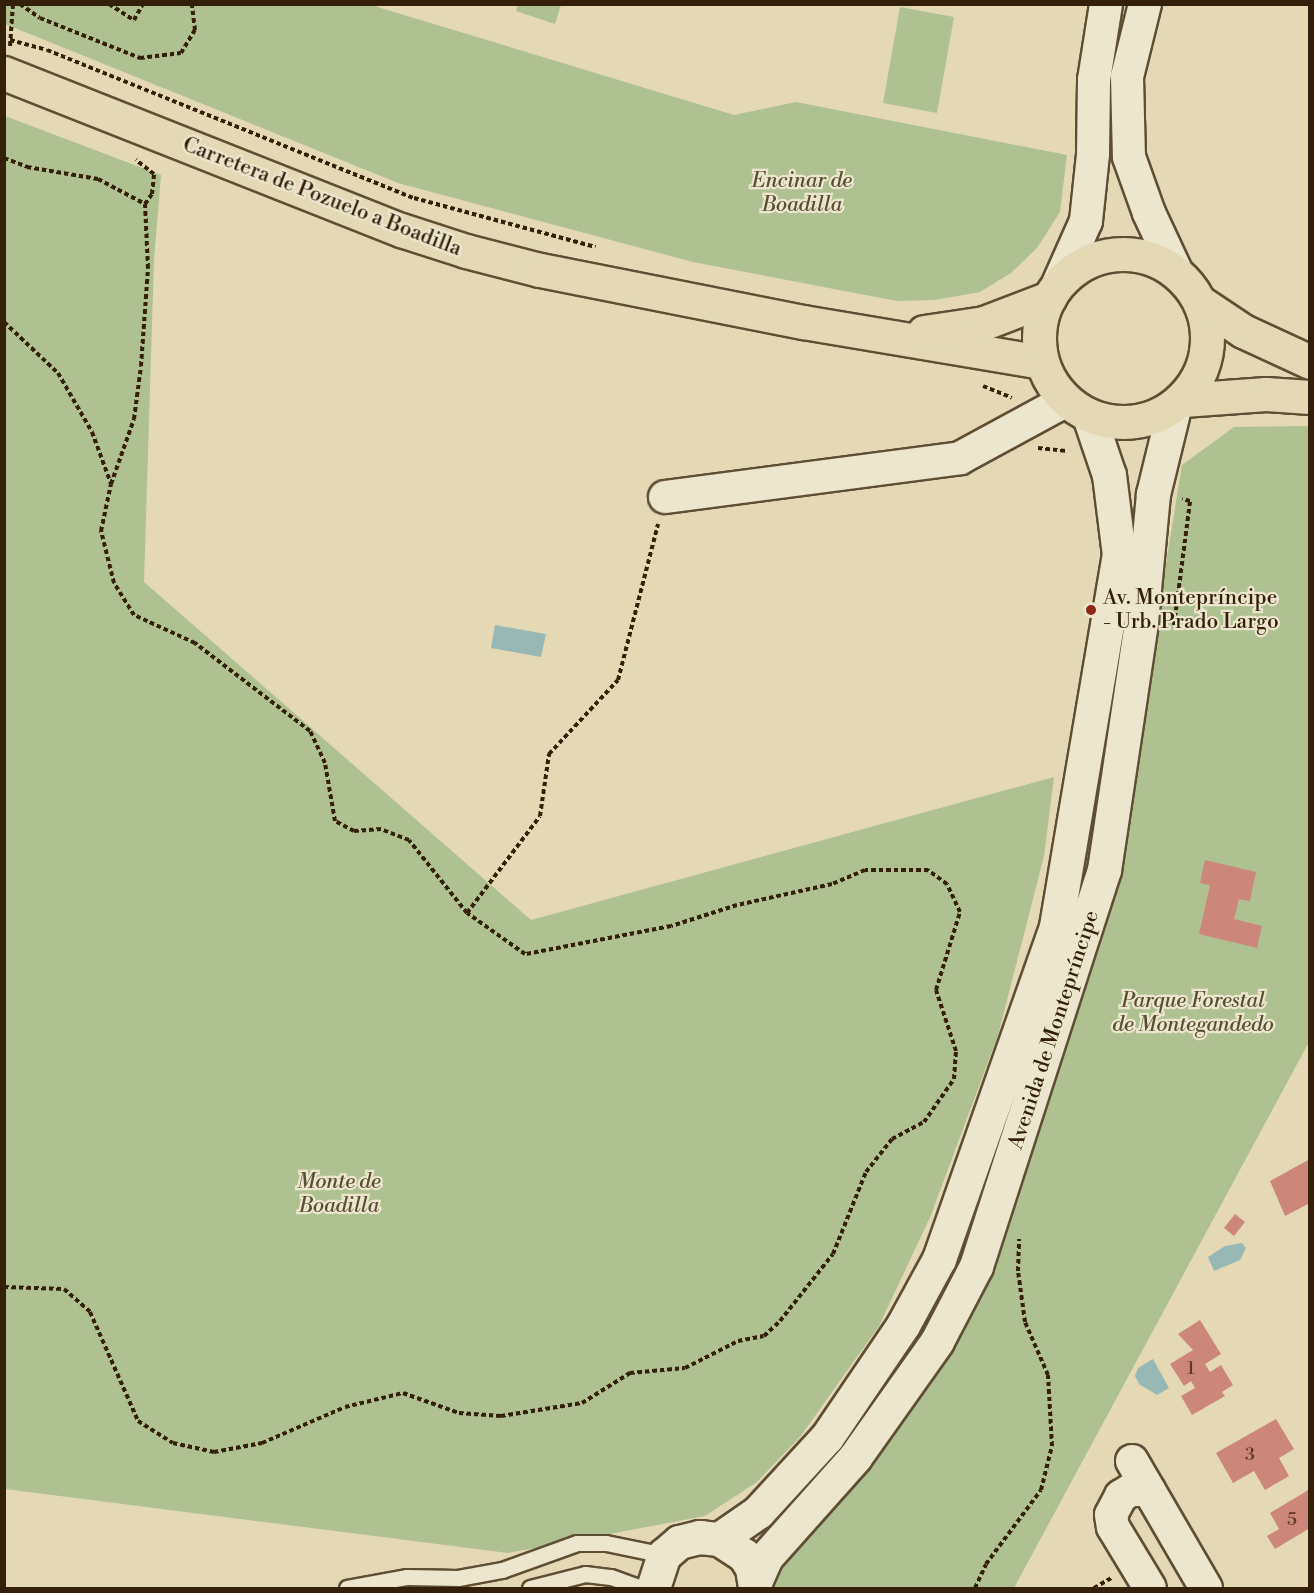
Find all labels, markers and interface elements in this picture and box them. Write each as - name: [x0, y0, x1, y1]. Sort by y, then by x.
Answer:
- street label: Carretera de Pozuelo a Boadilla: [179, 132, 465, 262]
- park label: Encinar de Boadilla: [752, 168, 852, 218]
- place label: Av. Montepríncipe - Urb. Prado Largo: [1103, 585, 1279, 635]
- marker: Av. Montepríncipe - Urb. Prado Largo: [1084, 603, 1098, 617]
- street label: Avenida de Montepríncipe: [1003, 908, 1105, 1152]
- park label: Parque Forestal de Montegandedo: [1112, 988, 1274, 1038]
- park label: Monte de Boadilla: [297, 1169, 381, 1219]
- house number: 1: [1187, 1358, 1195, 1380]
- house number: 3: [1245, 1444, 1255, 1466]
- house number: 5: [1287, 1509, 1297, 1531]

